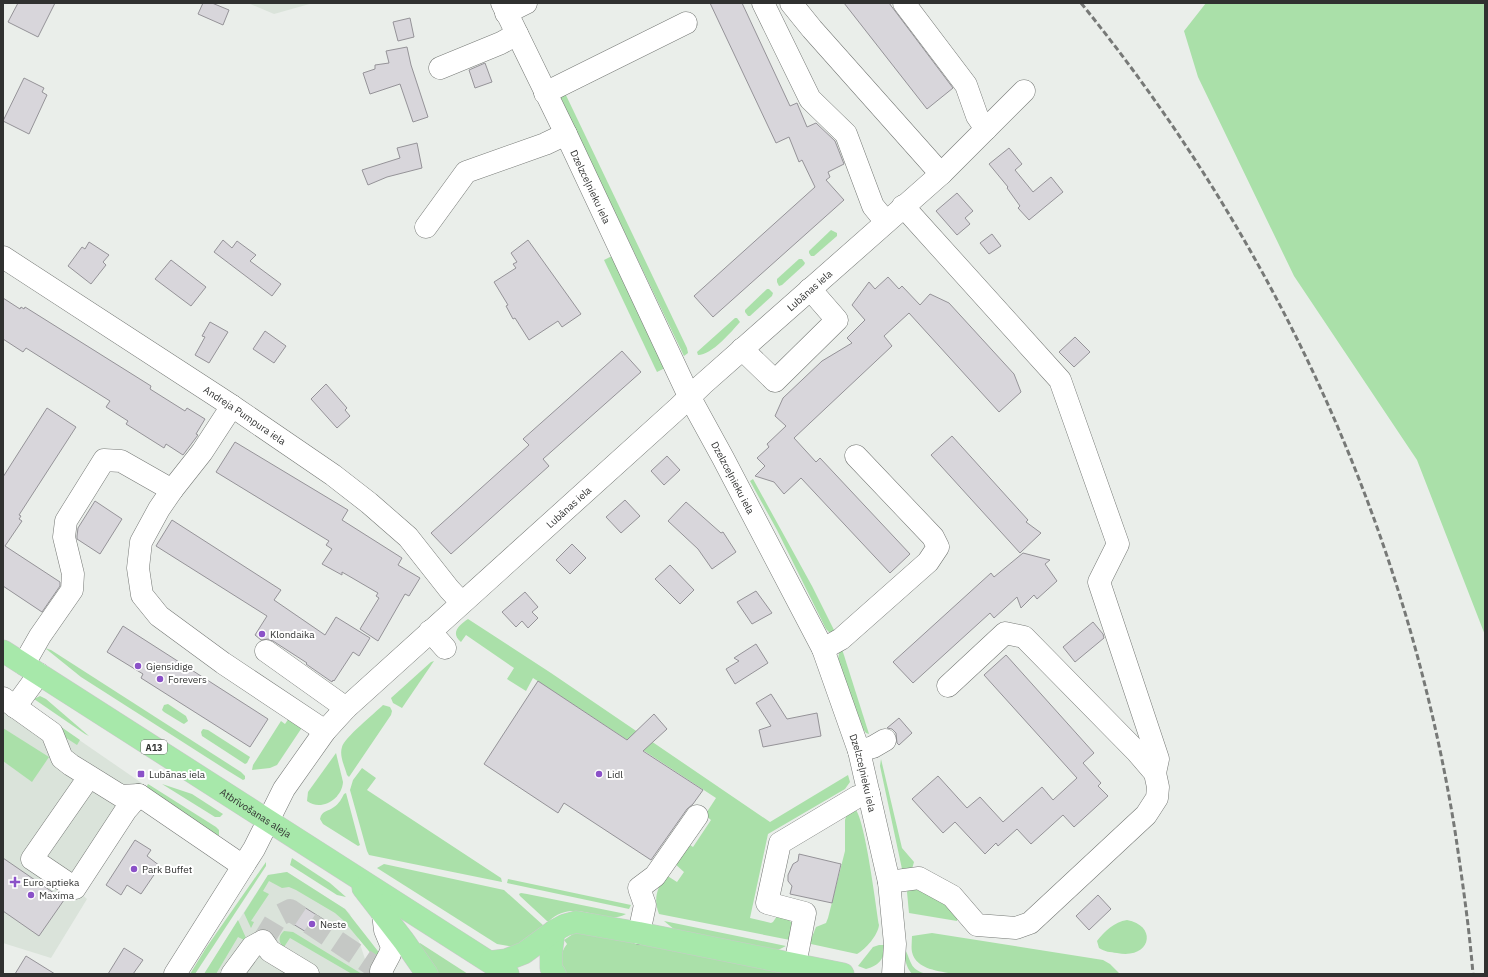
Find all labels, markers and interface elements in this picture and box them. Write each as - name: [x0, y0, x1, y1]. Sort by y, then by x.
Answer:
- street label: Dzelzceļnieku iela: [568, 148, 614, 226]
- street label: Lubānas iela: [784, 266, 835, 314]
- street label: Andreja Pumpura iela: [201, 383, 289, 448]
- street label: Dzelzceļnieku iela: [709, 439, 758, 517]
- street label: Lubānas iela: [543, 483, 594, 531]
- place label: Klondaika: [270, 628, 315, 641]
- marker: Klondaika: [257, 629, 267, 639]
- place label: Gjensidige: [146, 660, 194, 673]
- marker: Gjensidige: [133, 661, 143, 671]
- place label: Forevers: [168, 673, 207, 686]
- marker: Forevers: [155, 674, 165, 684]
- street label: Dzelzceļnieku iela: [847, 732, 879, 814]
- road number: A13: [141, 740, 167, 754]
- place label: Lubānas iela: [149, 768, 206, 781]
- place label: Lidl: [607, 768, 623, 781]
- marker: Lubānas iela: [136, 769, 146, 779]
- marker: Lidl: [594, 769, 604, 779]
- street label: Atbrīvošanas aleja: [218, 785, 294, 841]
- place label: Park Buffet: [142, 863, 193, 876]
- marker: Park Buffet: [129, 864, 139, 874]
- place label: Euro aptieka: [23, 876, 80, 889]
- marker: Euro aptieka: [10, 877, 20, 887]
- place label: Maxima: [39, 889, 75, 902]
- marker: Maxima: [26, 890, 36, 900]
- place label: Neste: [320, 918, 347, 931]
- marker: Neste: [307, 919, 317, 929]

